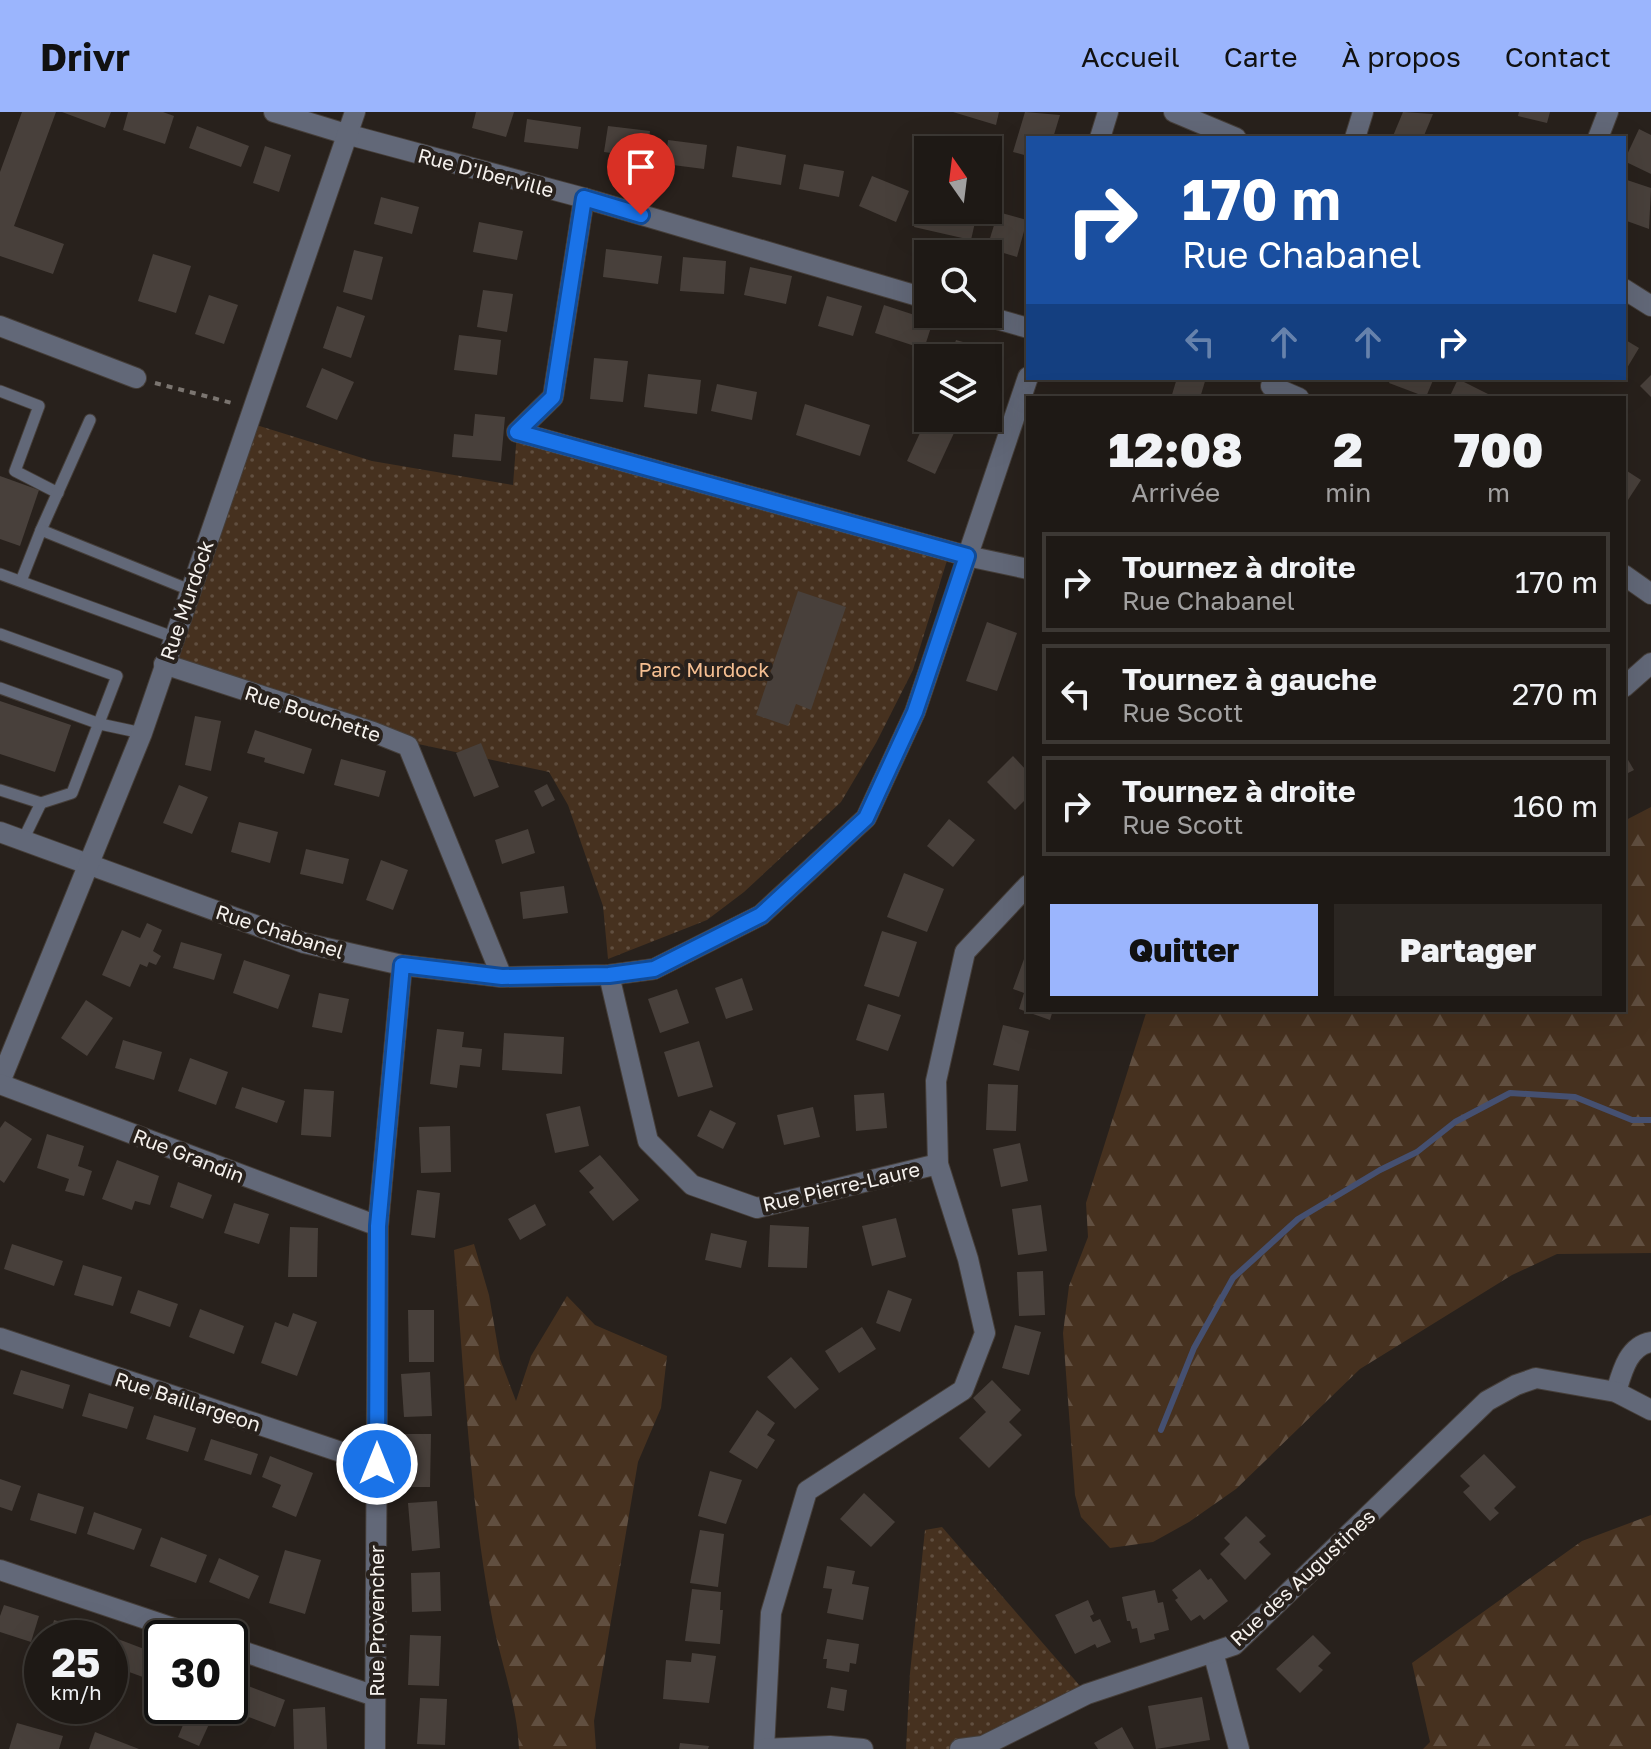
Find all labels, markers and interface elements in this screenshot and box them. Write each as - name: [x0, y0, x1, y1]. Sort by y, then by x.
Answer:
- text: Drivr: [40, 34, 130, 79]
- text: Accueil: [1081, 40, 1180, 73]
- text: Carte: [1224, 40, 1297, 73]
- text: À propos: [1341, 40, 1461, 73]
- text: Contact: [1505, 40, 1611, 73]
- pin: [607, 133, 675, 215]
- north arrow: [914, 136, 1002, 224]
- map controls: [914, 136, 1002, 432]
- street label: Rue D'Iberville: [415, 142, 557, 202]
- icon: arrive: [619, 145, 663, 189]
- text: 170 m: [1182, 165, 1341, 232]
- icon: right: [1050, 168, 1154, 272]
- text: Rue Chabanel: [1182, 233, 1421, 276]
- button: search: [914, 240, 1002, 328]
- icon: left: [1178, 320, 1222, 364]
- icon: ahead: [1262, 320, 1306, 364]
- icon: ahead: [1346, 320, 1390, 364]
- icon: right: [1430, 320, 1474, 364]
- button: layers: [914, 344, 1002, 432]
- text: 12:08: [1109, 420, 1243, 478]
- text: 2: [1333, 420, 1363, 478]
- text: 700: [1454, 420, 1543, 478]
- text: Arrivée: [1131, 477, 1220, 508]
- text: min: [1325, 477, 1371, 508]
- text: m: [1487, 477, 1510, 508]
- street label: Rue Murdock: [154, 537, 218, 663]
- text: Tournez à droite: [1122, 549, 1356, 585]
- icon: right: [1054, 560, 1098, 604]
- text: 170 m: [1515, 564, 1598, 600]
- text: Rue Chabanel: [1122, 585, 1295, 616]
- park label: Parc Murdock: [638, 657, 770, 681]
- text: Tournez à gauche: [1122, 661, 1377, 697]
- icon: left: [1054, 672, 1098, 716]
- text: 270 m: [1512, 676, 1598, 712]
- street label: Rue Bouchette: [242, 680, 384, 746]
- text: Rue Scott: [1122, 697, 1243, 728]
- text: Tournez à droite: [1122, 773, 1356, 809]
- icon: right: [1054, 784, 1098, 828]
- text: 160 m: [1513, 788, 1598, 824]
- text: Rue Scott: [1122, 809, 1243, 840]
- street label: Rue Chabanel: [213, 899, 347, 963]
- button: Quitter: [1050, 904, 1318, 996]
- button: Partager: [1334, 904, 1602, 996]
- street label: Rue Grandin: [130, 1123, 248, 1187]
- street label: Rue Pierre-Laure: [760, 1156, 922, 1216]
- street label: Rue Baillargeon: [112, 1366, 264, 1436]
- position arrow: [335, 1422, 419, 1506]
- street label: Rue des Augustines: [1225, 1504, 1379, 1650]
- street label: Rue Provencher: [364, 1545, 388, 1697]
- speed limit sign: 30: [144, 1620, 248, 1724]
- text: 25: [52, 1638, 100, 1686]
- text: km/h: [51, 1680, 101, 1704]

